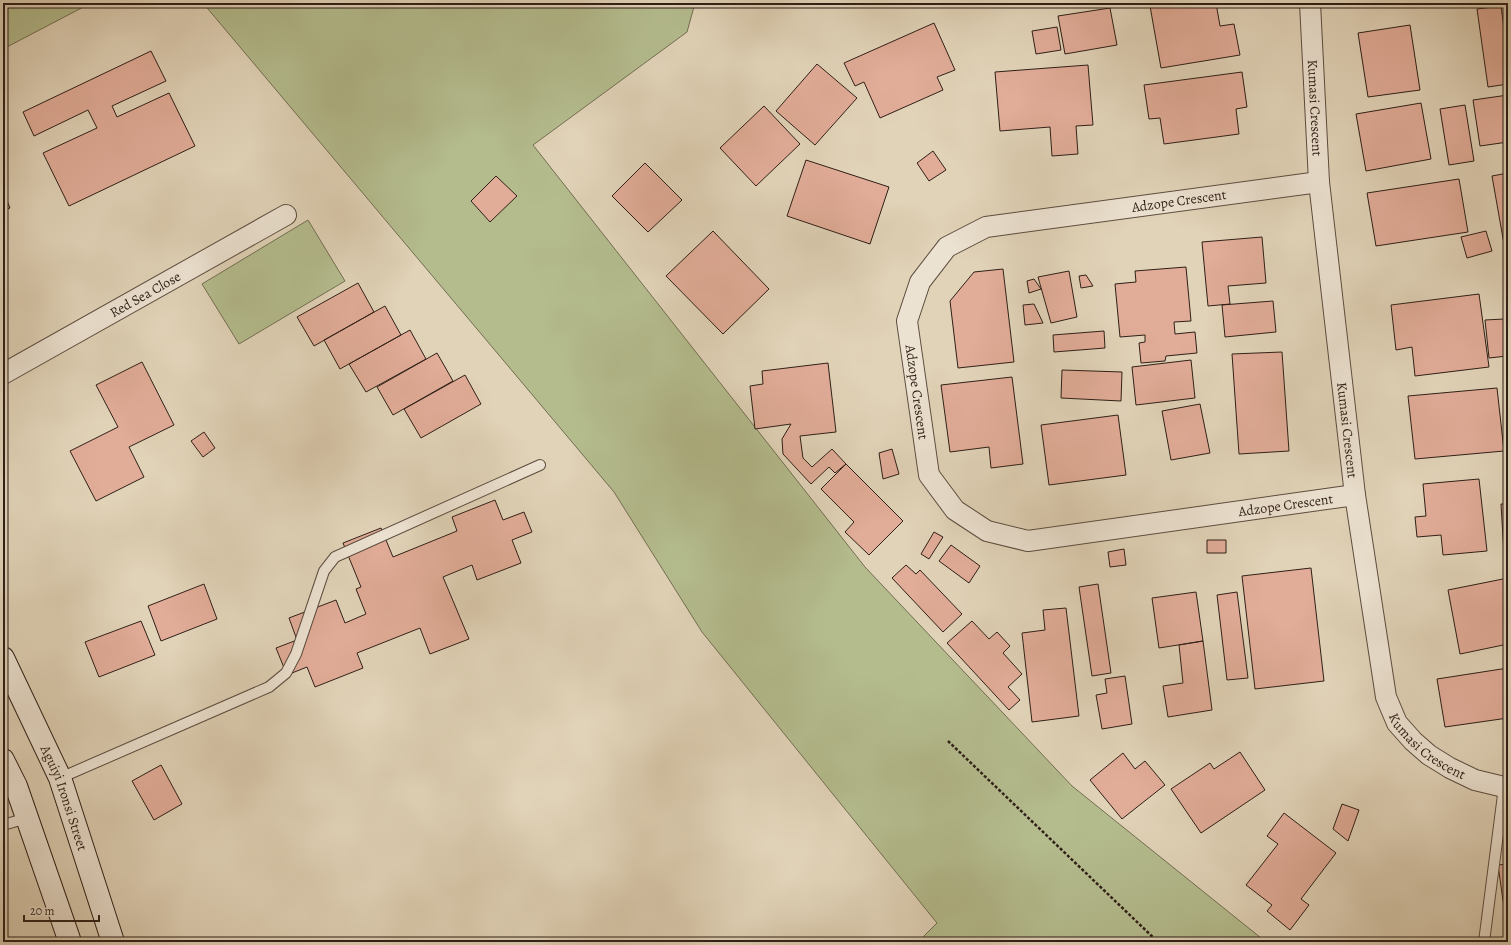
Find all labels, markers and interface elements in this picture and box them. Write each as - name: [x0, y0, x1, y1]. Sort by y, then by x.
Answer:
- street label: Kumasi Crescent: [1303, 59, 1327, 157]
- street label: Adzope Crescent: [1130, 185, 1228, 217]
- street label: Red Sea Close: [106, 267, 184, 322]
- street label: Adzope Crescent: [901, 343, 933, 441]
- street label: Kumasi Crescent: [1333, 381, 1363, 480]
- street label: Adzope Crescent: [1236, 489, 1335, 521]
- street label: Kumasi Crescent: [1384, 710, 1469, 784]
- street label: Aguiyi Ironsi Street: [36, 741, 92, 853]
- scale bar: [24, 897, 99, 923]
- text: 20 m: [30, 903, 54, 919]

